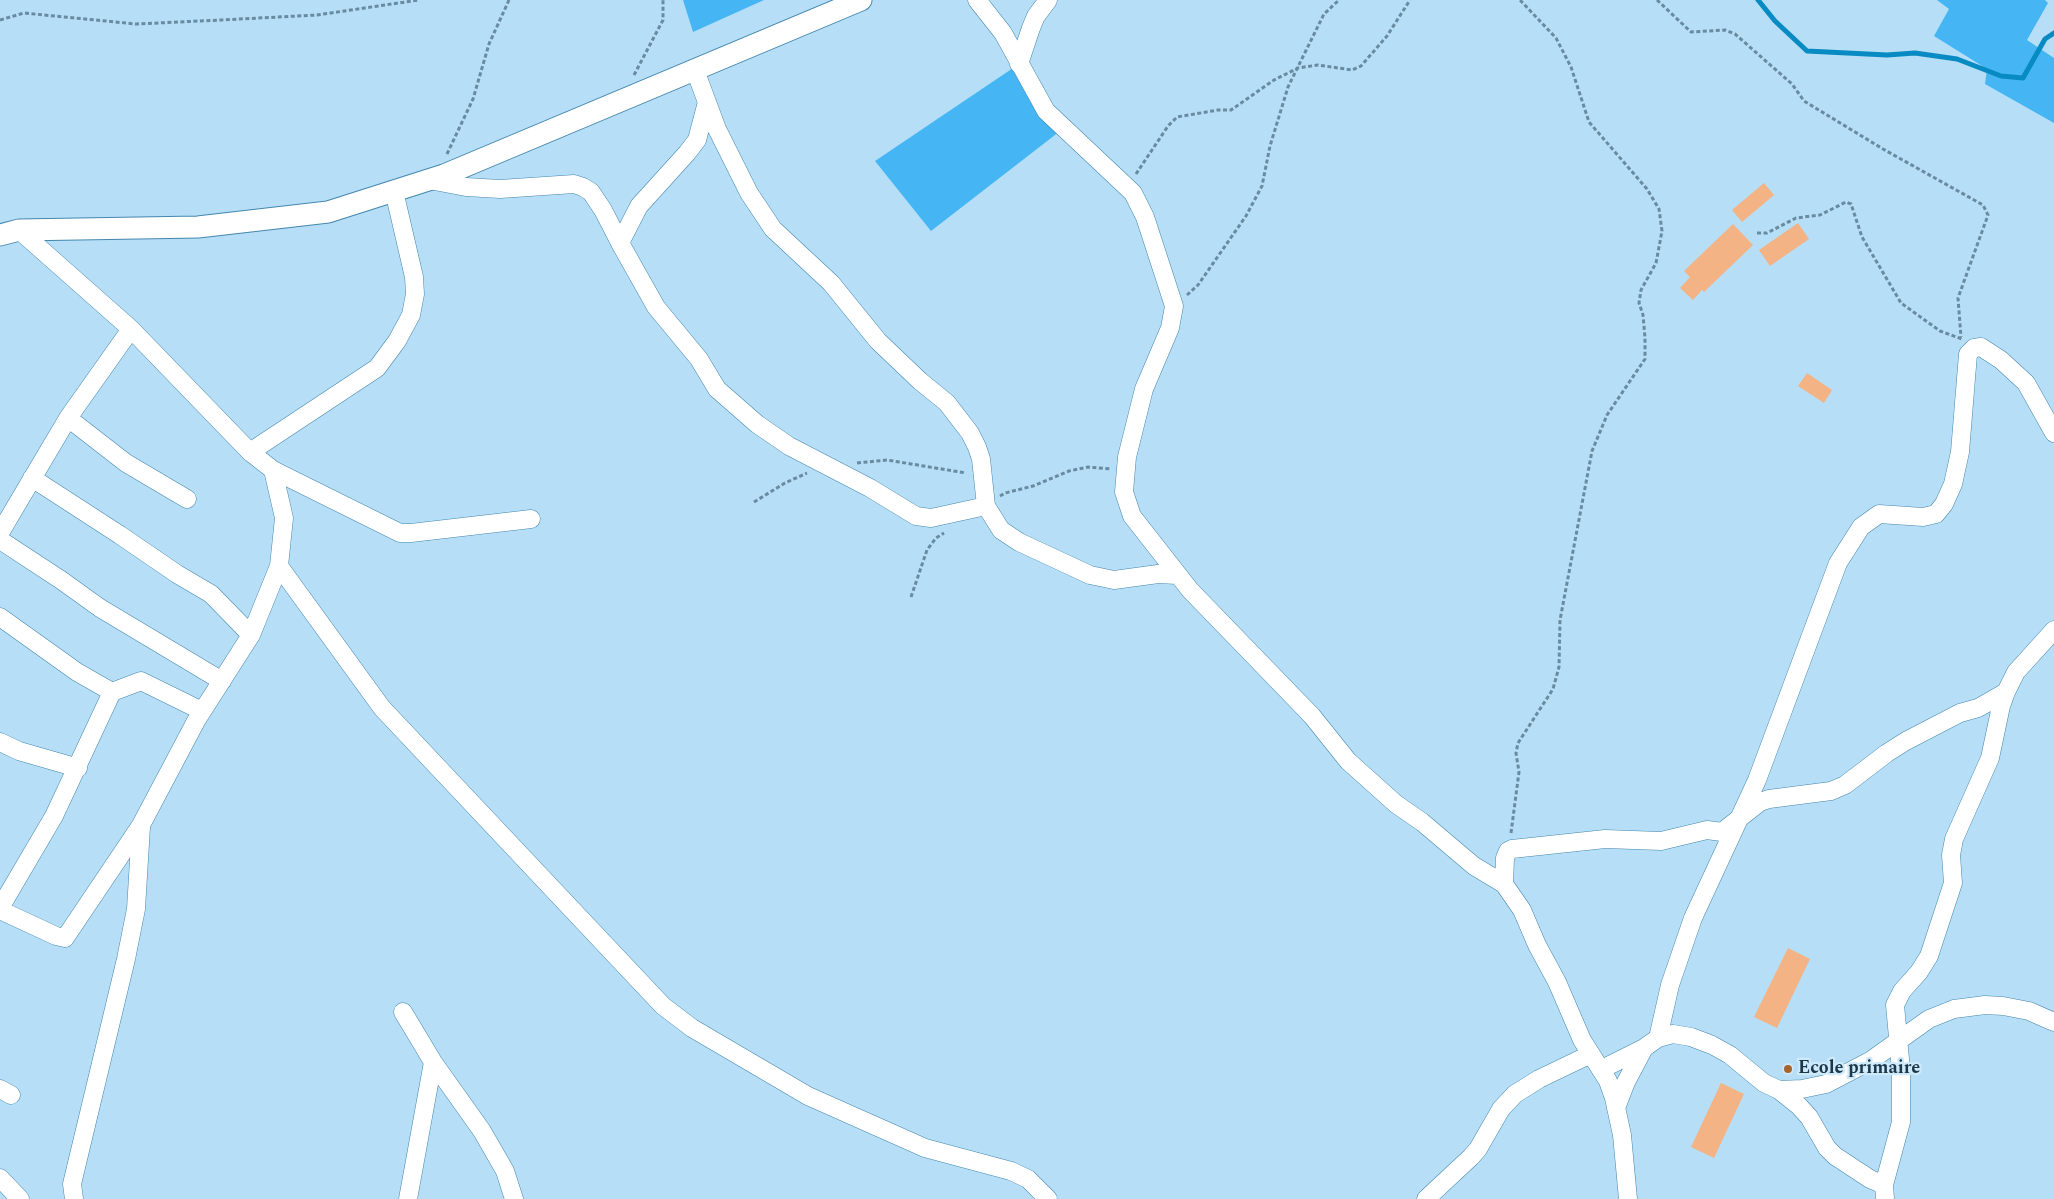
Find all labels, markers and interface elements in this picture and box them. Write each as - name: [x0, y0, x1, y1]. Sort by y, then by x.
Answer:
- place label: Ecole primaire: [1798, 1058, 1920, 1080]
- marker: Ecole primaire: [1782, 1063, 1794, 1075]

